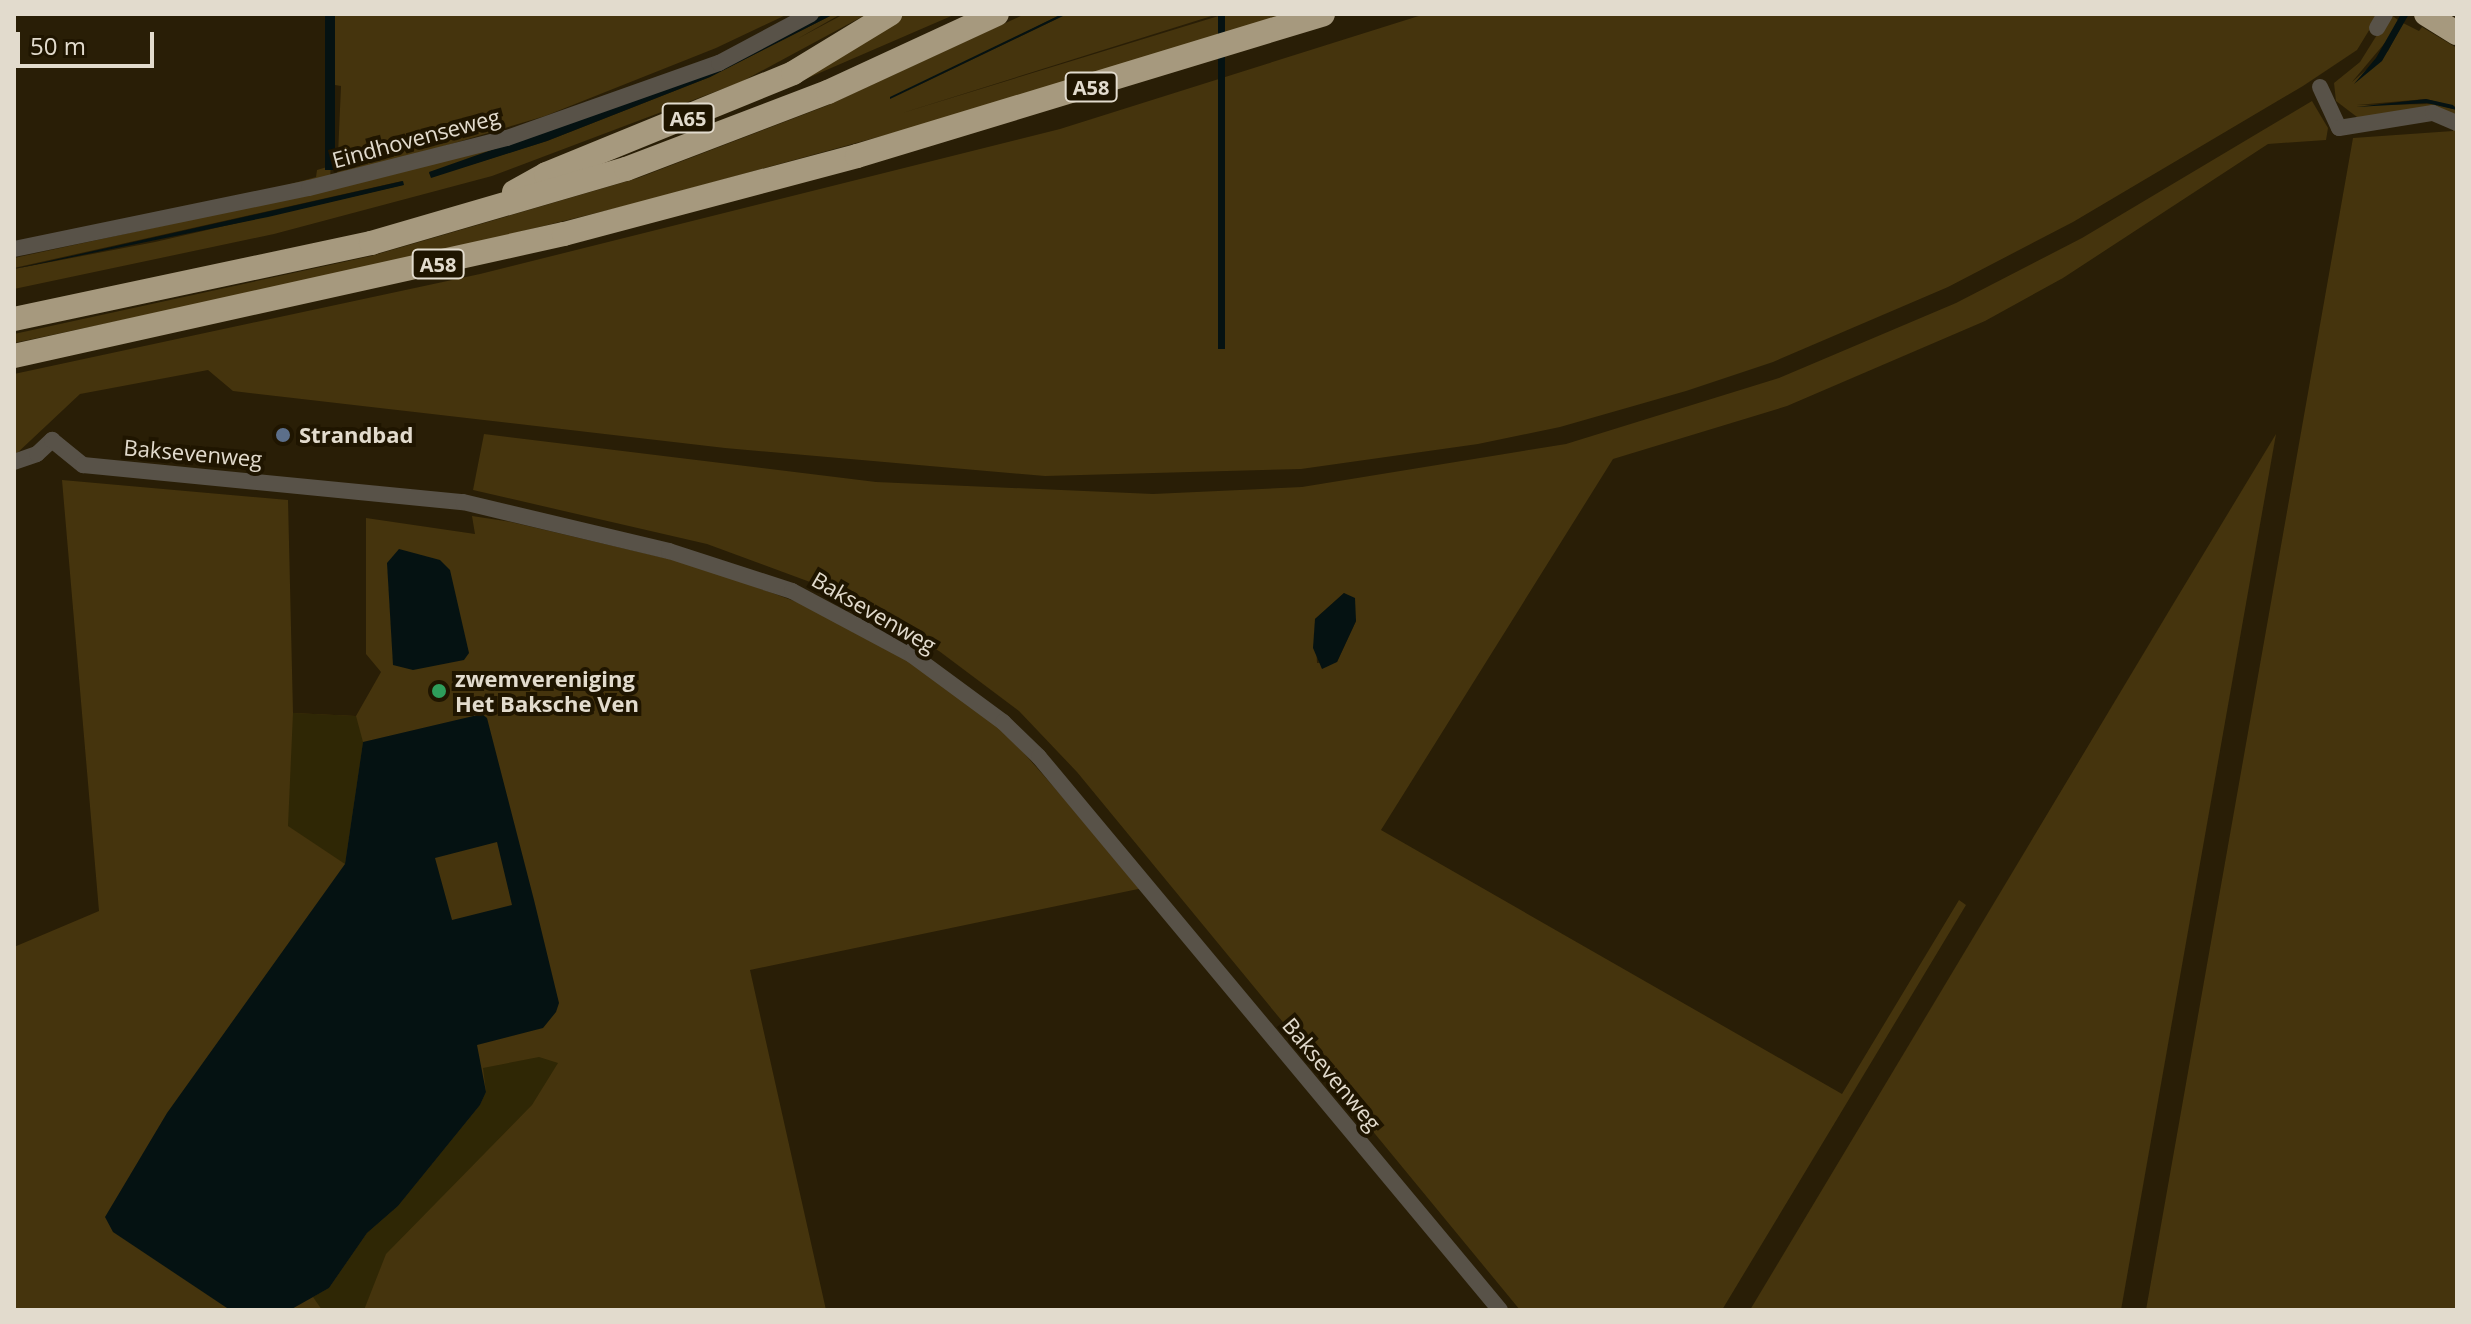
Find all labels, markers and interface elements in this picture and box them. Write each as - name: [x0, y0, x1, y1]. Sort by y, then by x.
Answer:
- scale bar: [20, 16, 158, 66]
- text: 50 m: [30, 29, 86, 62]
- road number: A58: [1063, 71, 1119, 103]
- road number: A65: [660, 102, 716, 134]
- street label: Eindhovenseweg: [329, 103, 503, 173]
- road number: A58: [410, 248, 466, 280]
- place label: Strandbad: [299, 422, 413, 448]
- marker: Strandbad: [274, 426, 292, 444]
- street label: Baksevenweg: [123, 434, 263, 472]
- street label: Baksevenweg: [807, 566, 941, 658]
- place label: zwemvereniging Het Baksche Ven: [455, 665, 639, 716]
- marker: zwemvereniging Het Baksche Ven: [430, 682, 448, 700]
- street label: Baksevenweg: [1277, 1012, 1387, 1136]

